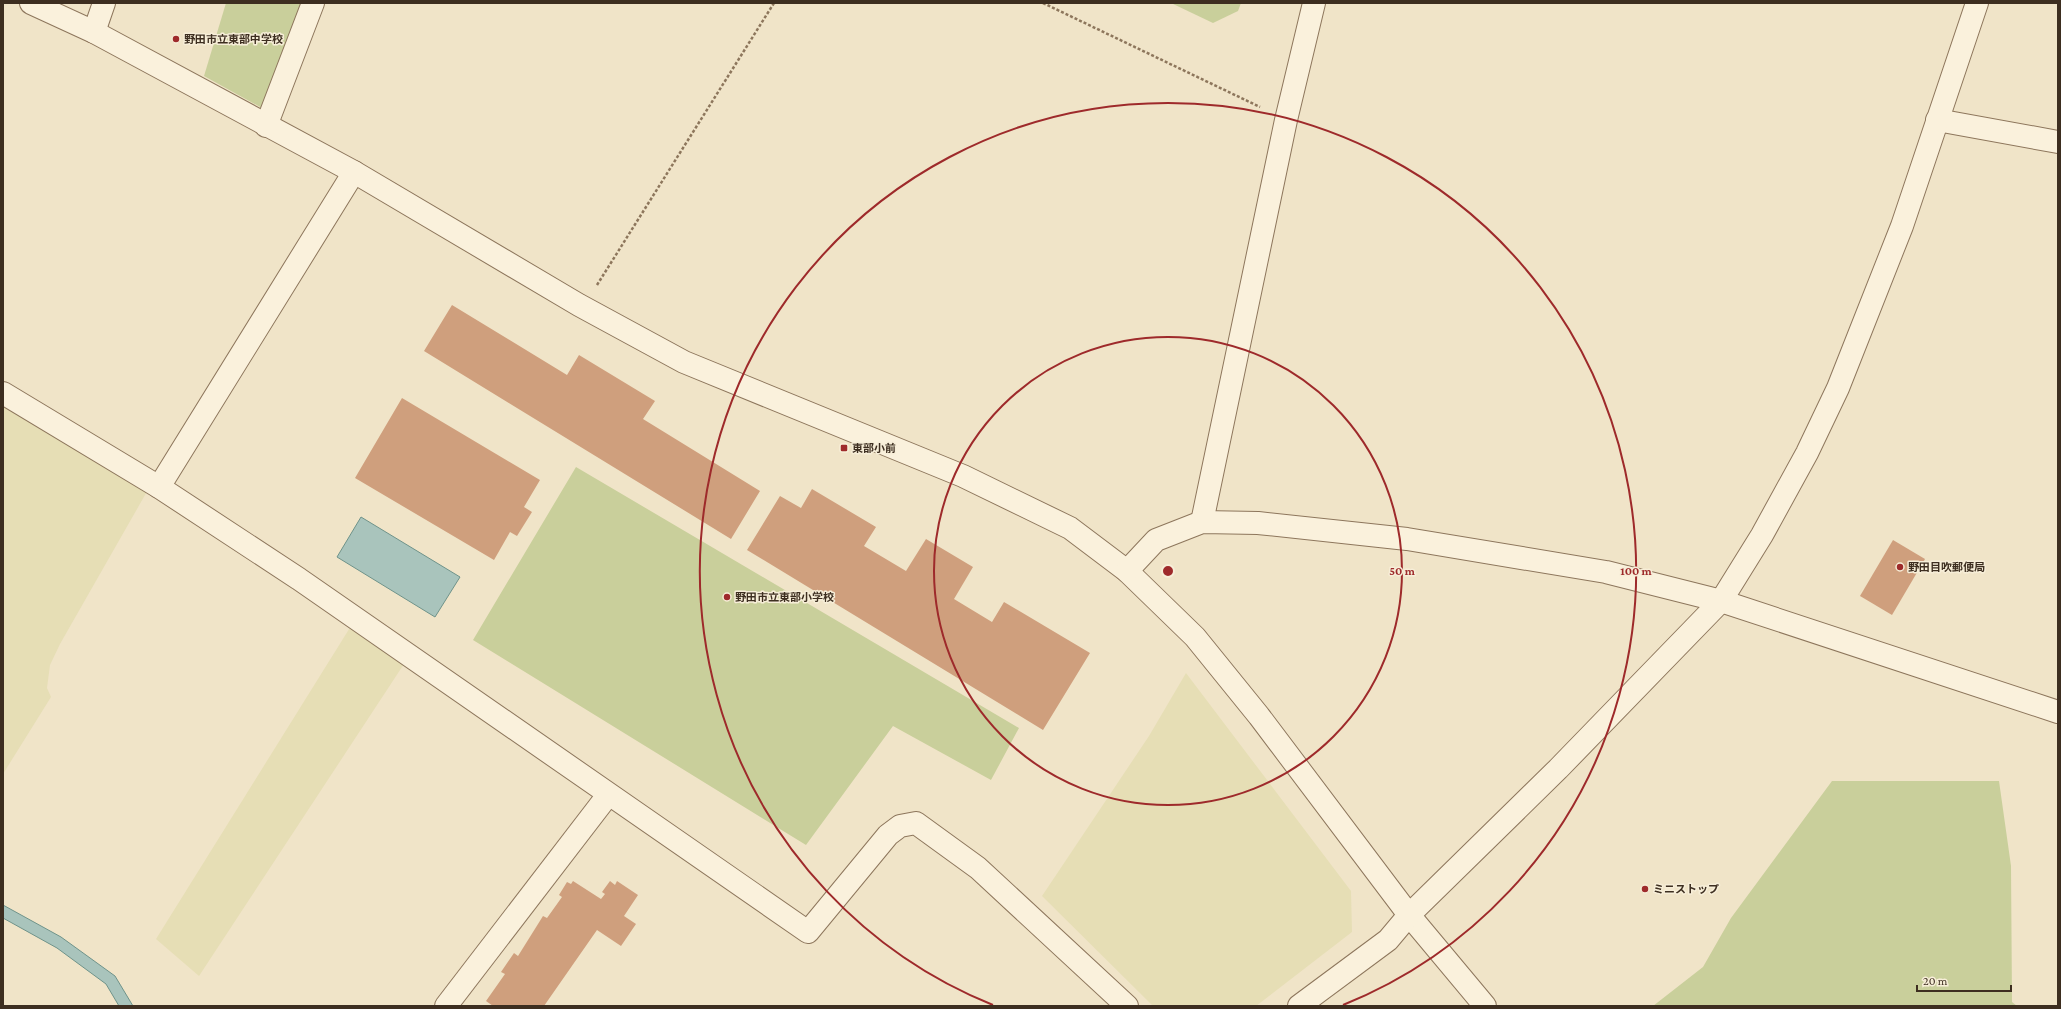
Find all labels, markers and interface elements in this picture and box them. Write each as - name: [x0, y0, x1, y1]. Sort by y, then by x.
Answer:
- place label: 野田市立東部中学校: [184, 33, 283, 45]
- marker: 野田市立東部中学校: [171, 34, 181, 44]
- place label: 東部小前: [852, 442, 896, 454]
- marker: 東部小前: [839, 443, 849, 453]
- place label: 野田目吹郵便局: [1908, 561, 1985, 573]
- marker: 野田目吹郵便局: [1895, 562, 1905, 572]
- centre of rings: [1161, 564, 1175, 578]
- text: 50 m: [1389, 564, 1416, 578]
- text: 100 m: [1620, 564, 1653, 578]
- place label: 野田市立東部小学校: [735, 591, 834, 603]
- marker: 野田市立東部小学校: [722, 592, 732, 602]
- place label: ミニストップ: [1653, 883, 1719, 895]
- marker: ミニストップ: [1640, 884, 1650, 894]
- scale bar: [1917, 967, 2011, 993]
- text: 20 m: [1923, 974, 1948, 988]

